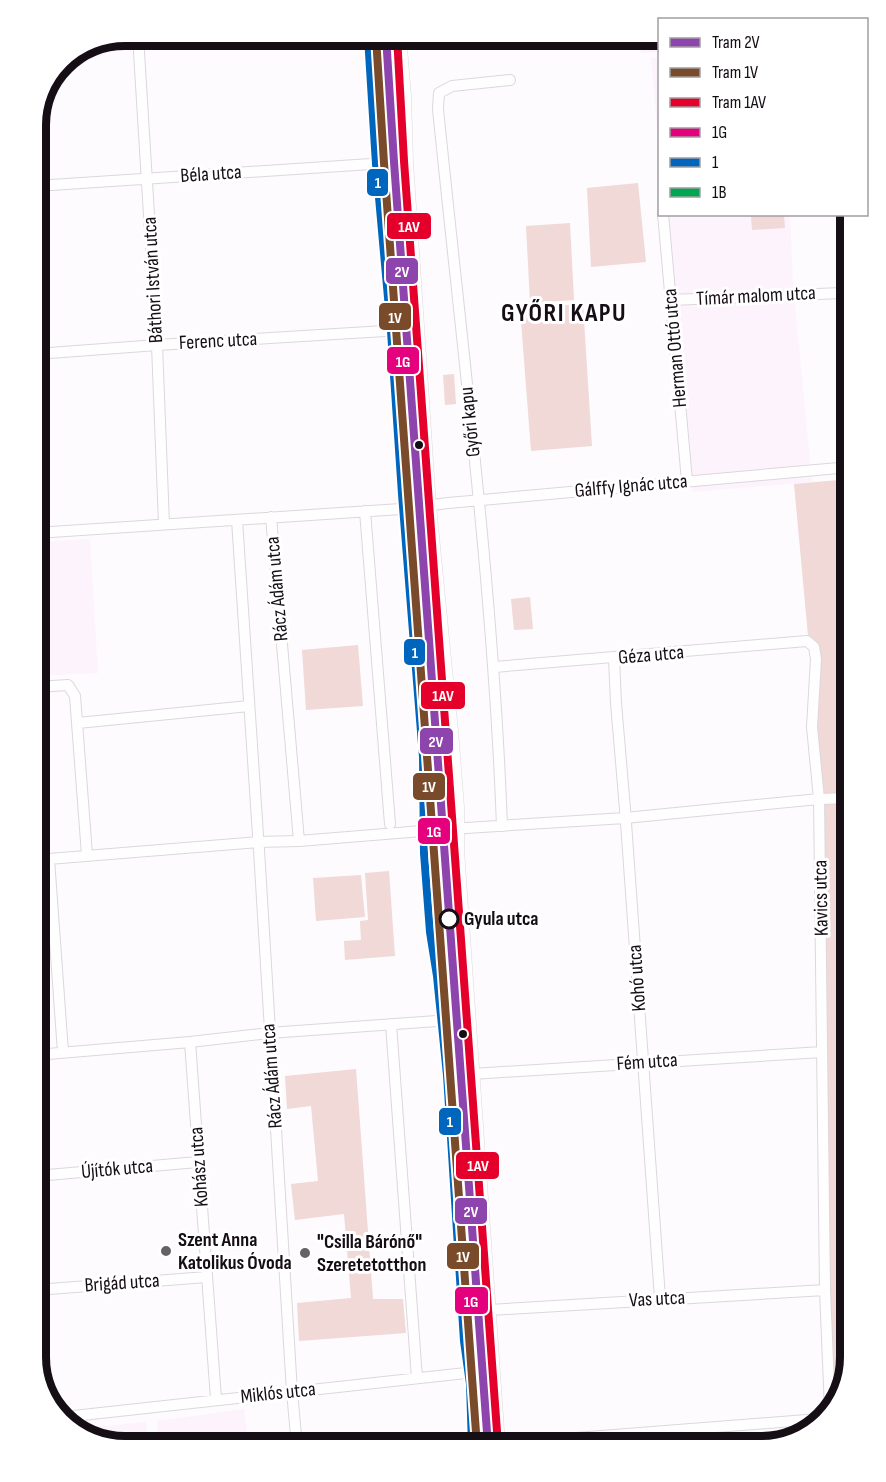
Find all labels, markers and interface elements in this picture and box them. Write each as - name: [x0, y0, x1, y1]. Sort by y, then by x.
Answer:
- legend: [658, 18, 868, 216]
- text: Tram 2V: [712, 32, 760, 53]
- text: Tram 1V: [712, 62, 758, 83]
- text: Tram 1AV: [712, 92, 766, 113]
- text: 1G: [712, 122, 727, 143]
- text: 1: [712, 152, 719, 173]
- street label: Béla utca: [180, 160, 242, 188]
- line badge: 1: [366, 168, 389, 197]
- text: 1: [375, 174, 382, 193]
- text: 1B: [712, 182, 726, 203]
- line badge: 1AV: [386, 212, 432, 240]
- street label: Báthori István utca: [138, 216, 168, 344]
- text: 1AV: [398, 218, 420, 237]
- line badge: 2V: [385, 257, 419, 285]
- text: 2V: [395, 263, 410, 282]
- street label: Tímár malom utca: [696, 281, 816, 311]
- street label: Herman Ottó utca: [658, 288, 692, 408]
- district label: GYŐRI KAPU: [501, 298, 627, 329]
- line badge: 1V: [378, 302, 412, 331]
- text: 1V: [388, 309, 402, 328]
- street label: Ferenc utca: [178, 327, 258, 355]
- line badge: 1G: [386, 346, 420, 375]
- text: 1G: [396, 353, 410, 372]
- street label: Győri kapu: [454, 386, 486, 458]
- unlabelled marker: [413, 439, 425, 451]
- street label: Gálffy Ignác utca: [574, 469, 688, 503]
- street label: Rácz Ádám utca: [260, 536, 294, 642]
- line badge: 1: [403, 638, 426, 666]
- street label: Géza utca: [617, 640, 685, 670]
- text: 1: [412, 644, 419, 663]
- line badge: 1AV: [420, 681, 466, 710]
- text: 1AV: [432, 687, 454, 706]
- line badge: 2V: [419, 727, 454, 755]
- text: 2V: [429, 733, 444, 752]
- line badge: 1V: [412, 772, 446, 801]
- text: 1V: [422, 778, 436, 797]
- line badge: 1G: [417, 817, 451, 845]
- text: 1G: [427, 823, 441, 842]
- street label: Kavics utca: [808, 860, 834, 936]
- place label: Gyula utca: [464, 907, 538, 931]
- marker: Gyula utca: [439, 909, 459, 929]
- street label: Kohó utca: [623, 944, 651, 1012]
- street label: Rácz Ádám utca: [256, 1023, 288, 1129]
- unlabelled marker: [457, 1028, 469, 1040]
- street label: Fém utca: [616, 1048, 678, 1076]
- line badge: 1: [438, 1107, 462, 1136]
- text: 1: [447, 1113, 454, 1132]
- street label: Kohász utca: [184, 1126, 214, 1208]
- line badge: 1AV: [455, 1151, 500, 1180]
- street label: Újítók utca: [80, 1154, 154, 1184]
- text: 1AV: [467, 1157, 489, 1176]
- line badge: 2V: [454, 1197, 488, 1225]
- text: 2V: [464, 1203, 479, 1222]
- place label: Szent Anna Katolikus Óvoda: [178, 1228, 292, 1275]
- place label: "Csilla Bárónő" Szeretetotthon: [317, 1230, 426, 1277]
- line badge: 1V: [446, 1242, 480, 1270]
- marker: Szent Anna Katolikus Óvoda: [159, 1244, 173, 1258]
- marker: "Csilla Bárónő" Szeretetotthon: [298, 1246, 312, 1260]
- text: 1V: [456, 1248, 470, 1267]
- street label: Brigád utca: [84, 1268, 160, 1298]
- line badge: 1G: [454, 1286, 489, 1315]
- street label: Vas utca: [628, 1286, 686, 1312]
- text: 1G: [464, 1293, 478, 1312]
- street label: Miklós utca: [239, 1377, 317, 1409]

